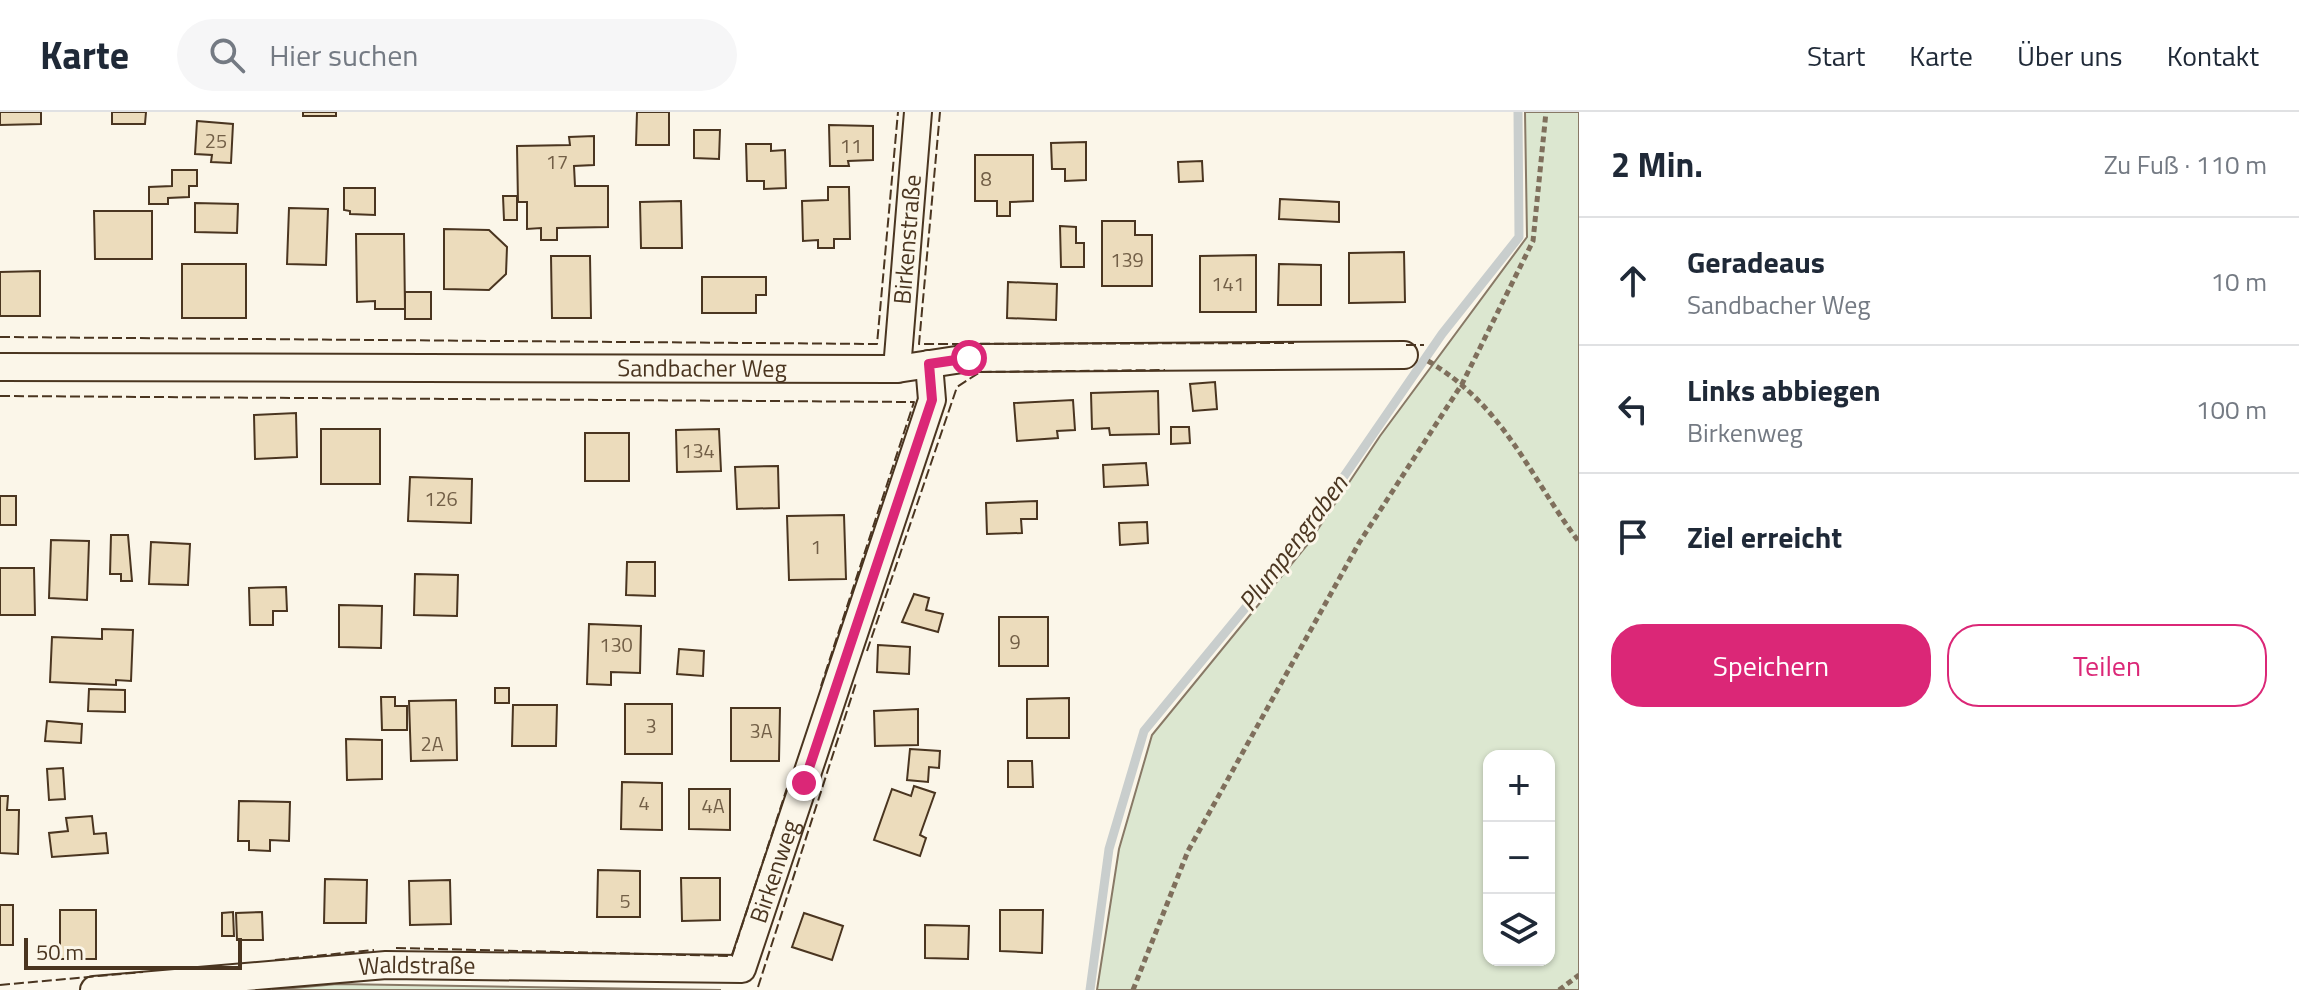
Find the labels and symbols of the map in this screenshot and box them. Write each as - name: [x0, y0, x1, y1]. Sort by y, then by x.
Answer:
- house number: 25: [205, 125, 227, 156]
- house number: 11: [840, 130, 862, 161]
- house number: 17: [546, 146, 568, 177]
- house number: 8: [980, 163, 992, 194]
- street label: Birkenstraße: [883, 173, 930, 306]
- house number: 139: [1110, 244, 1144, 275]
- house number: 141: [1211, 268, 1245, 299]
- route start: [951, 340, 987, 376]
- street label: Sandbacher Weg: [617, 349, 787, 386]
- house number: 134: [681, 435, 715, 466]
- water label: Plumpengraben: [1228, 466, 1358, 619]
- house number: 126: [424, 483, 458, 514]
- house number: 1: [810, 531, 822, 562]
- house number: 9: [1009, 626, 1021, 657]
- house number: 130: [599, 629, 633, 660]
- house number: 3: [645, 710, 657, 741]
- house number: 3A: [749, 715, 773, 746]
- house number: 2A: [420, 728, 444, 759]
- route end: [786, 765, 822, 801]
- house number: 4: [638, 787, 650, 818]
- house number: 4A: [701, 790, 725, 821]
- street label: Birkenweg: [740, 815, 808, 928]
- house number: 5: [619, 885, 631, 916]
- scale bar: [24, 934, 242, 970]
- street label: Waldstraße: [357, 946, 476, 984]

